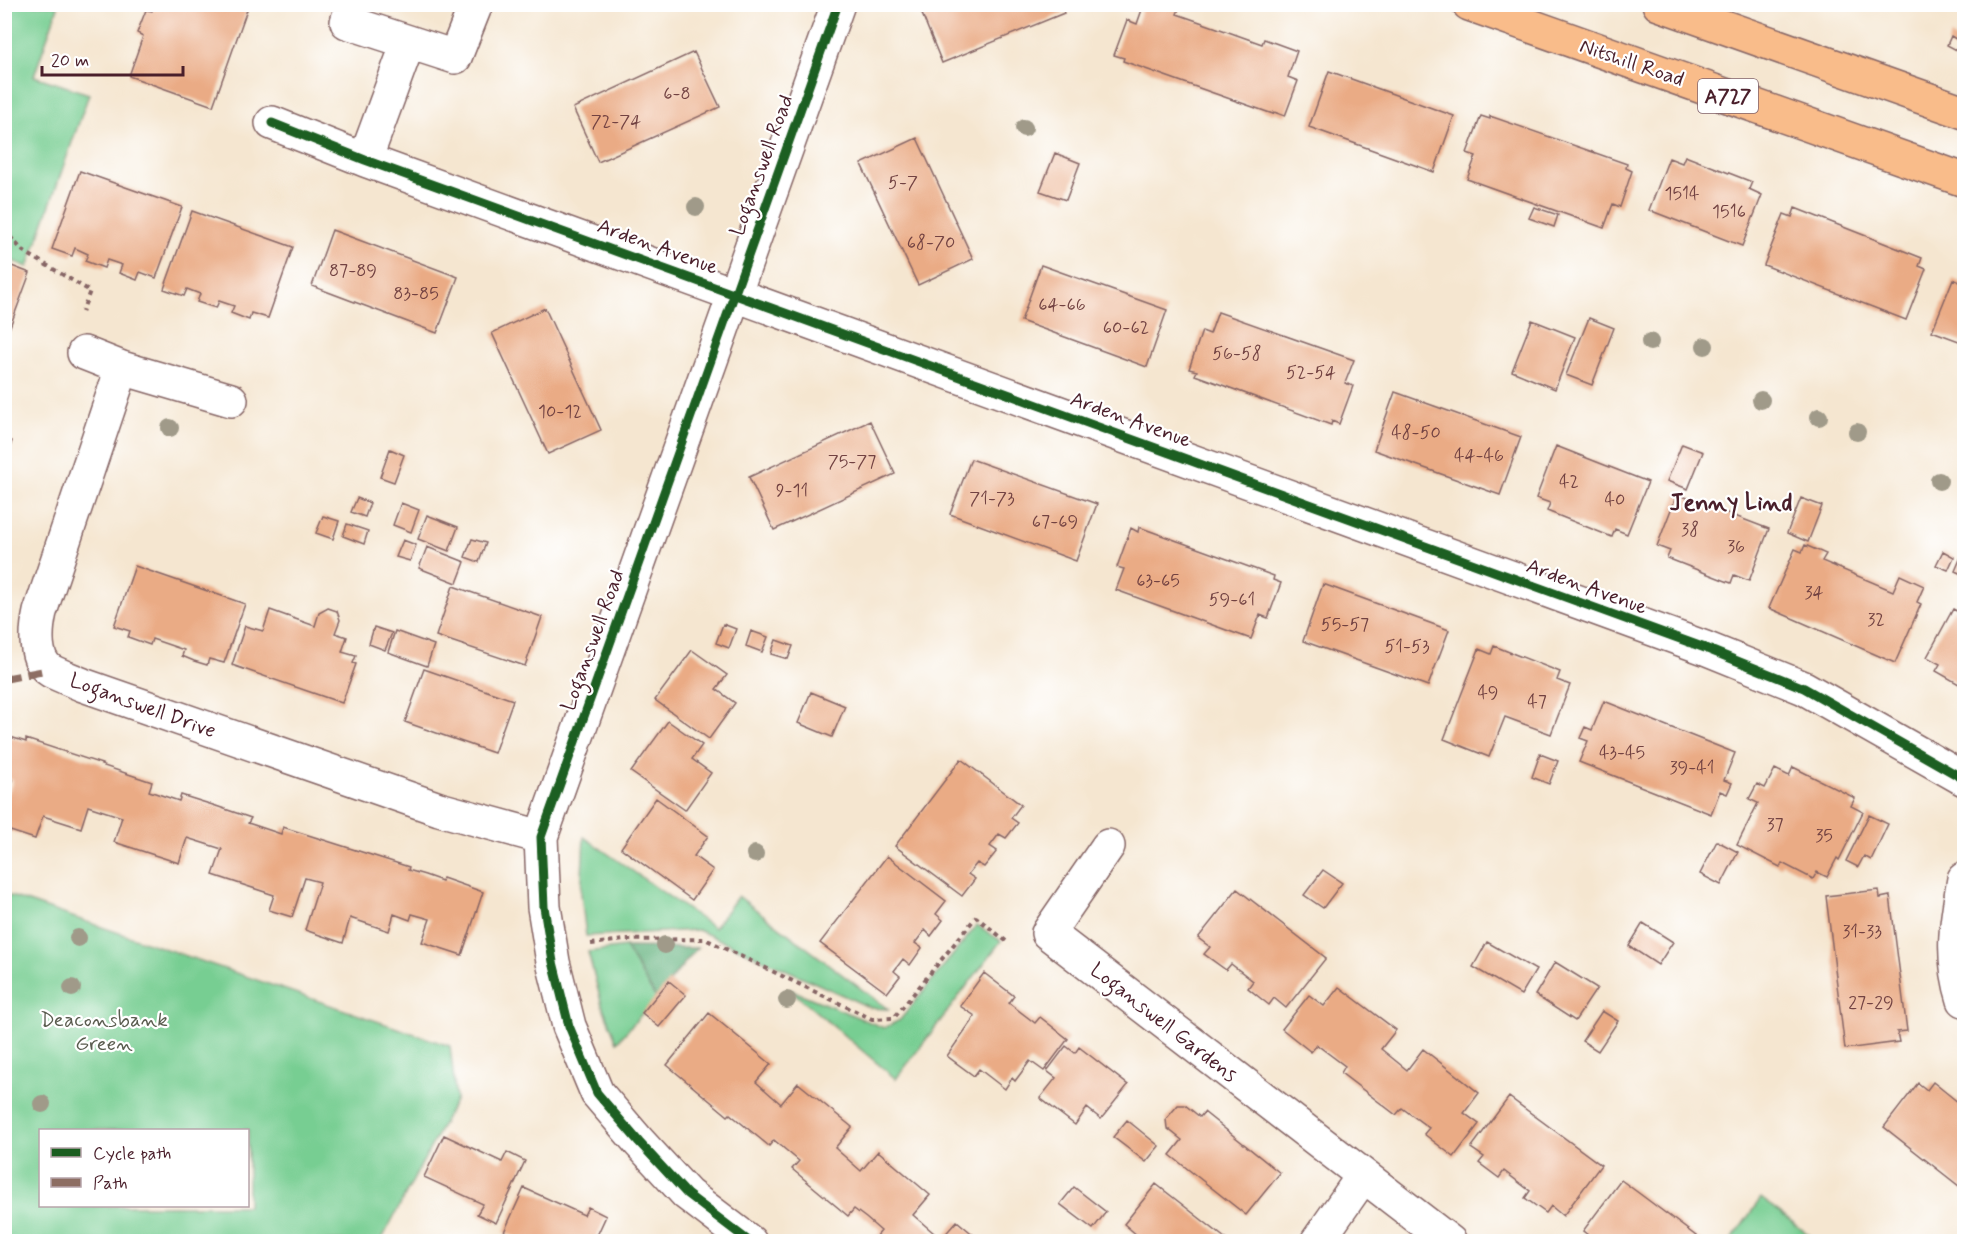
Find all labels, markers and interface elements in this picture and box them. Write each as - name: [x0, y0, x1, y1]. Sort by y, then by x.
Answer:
- street label: Nitshill Road: [1576, 32, 1687, 94]
- scale bar: [42, 39, 183, 77]
- text: 20 m: [51, 49, 89, 73]
- road number: A727: [1698, 79, 1758, 113]
- house number: 6-8: [663, 82, 691, 106]
- street label: Loganswell Road: [723, 91, 802, 240]
- house number: 72-74: [591, 110, 641, 134]
- house number: 5-7: [888, 171, 918, 195]
- house number: 1514: [1664, 182, 1700, 206]
- house number: 1516: [1712, 200, 1746, 224]
- street label: Arden Avenue: [593, 212, 722, 282]
- house number: 68-70: [907, 231, 955, 255]
- house number: 87-89: [329, 259, 377, 283]
- house number: 83-85: [393, 282, 439, 306]
- house number: 64-66: [1038, 293, 1086, 317]
- house number: 60-62: [1103, 316, 1149, 340]
- house number: 56-58: [1212, 342, 1262, 366]
- house number: 52-54: [1286, 361, 1336, 385]
- street label: Arden Avenue: [1066, 385, 1195, 455]
- house number: 10-12: [538, 400, 582, 424]
- house number: 48-50: [1391, 421, 1441, 445]
- house number: 44-46: [1454, 444, 1504, 468]
- house number: 75-77: [828, 450, 876, 474]
- house number: 42: [1559, 470, 1579, 494]
- house number: 9-11: [776, 479, 808, 503]
- house number: 71-73: [969, 487, 1015, 511]
- house number: 40: [1605, 488, 1625, 512]
- district label: Jenny Lind: [1670, 488, 1792, 519]
- house number: 67-69: [1032, 510, 1078, 534]
- house number: 38: [1681, 518, 1699, 542]
- house number: 36: [1727, 535, 1745, 559]
- street label: Arden Avenue: [1522, 552, 1651, 622]
- street label: Loganswell Road: [554, 566, 633, 715]
- house number: 63-65: [1136, 569, 1180, 593]
- house number: 34: [1804, 581, 1824, 605]
- house number: 59-61: [1209, 588, 1255, 612]
- house number: 32: [1867, 608, 1885, 632]
- house number: 55-57: [1321, 613, 1369, 637]
- house number: 51-53: [1384, 635, 1430, 659]
- street label: Loganswell Drive: [65, 667, 220, 747]
- house number: 49: [1477, 681, 1499, 705]
- house number: 47: [1527, 690, 1547, 714]
- house number: 43-45: [1599, 741, 1645, 765]
- house number: 39-41: [1669, 756, 1715, 780]
- house number: 37: [1766, 813, 1784, 837]
- house number: 35: [1815, 824, 1833, 848]
- house number: 31-33: [1842, 920, 1882, 944]
- street label: Loganswell Gardens: [1083, 956, 1243, 1091]
- house number: 27-29: [1848, 991, 1894, 1015]
- park label: Deaconsbank Green: [40, 1006, 168, 1058]
- legend: [39, 1129, 249, 1207]
- text: Cycle path: [93, 1142, 171, 1166]
- text: Path: [93, 1172, 128, 1196]

